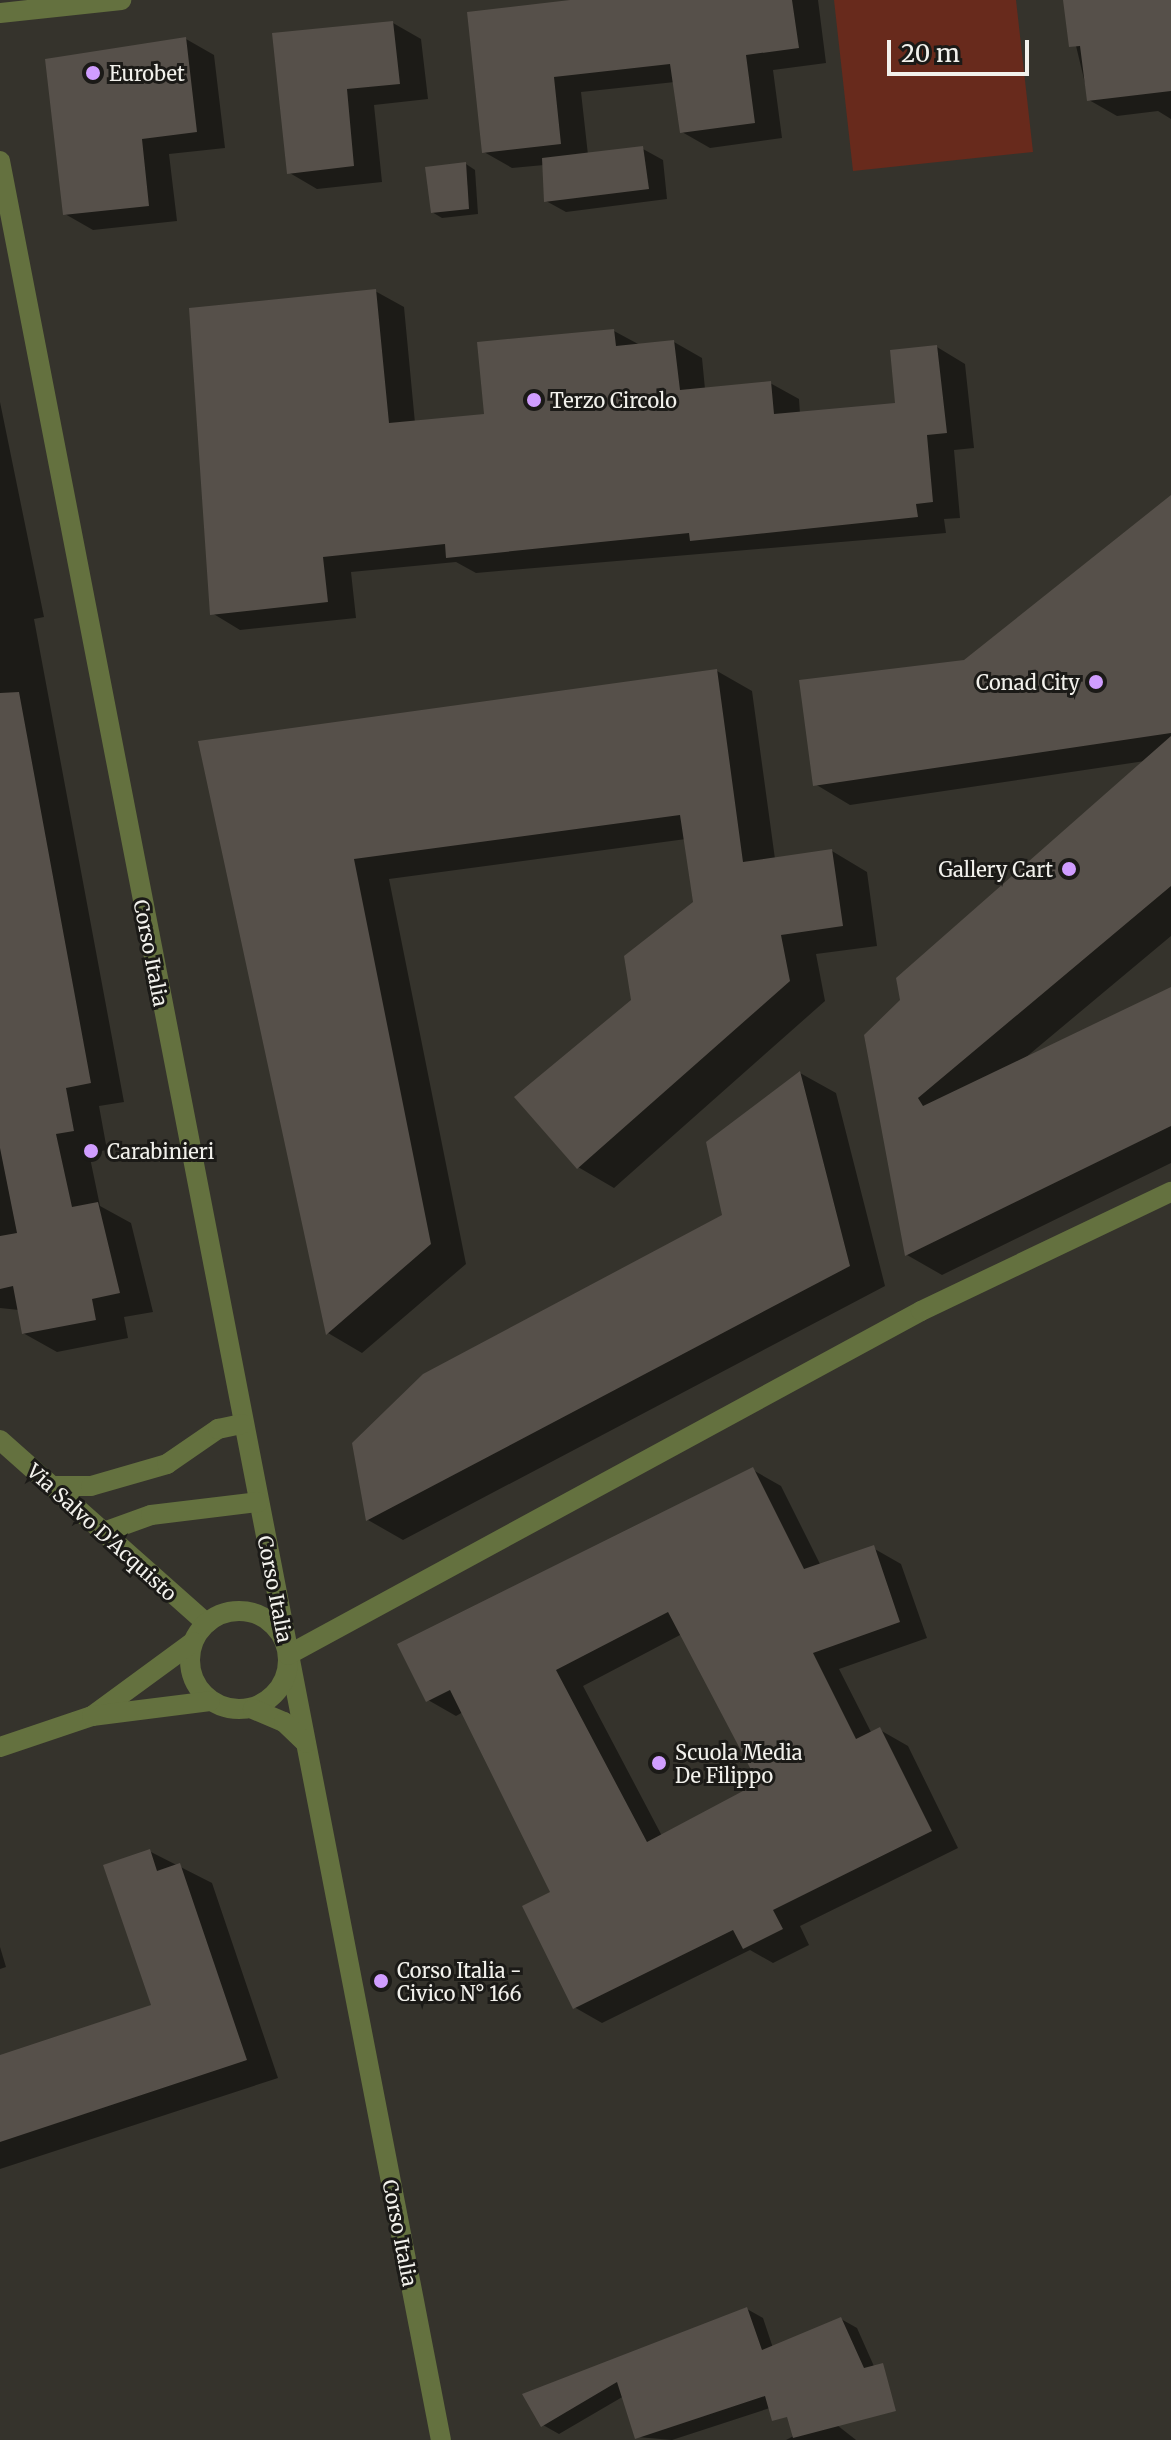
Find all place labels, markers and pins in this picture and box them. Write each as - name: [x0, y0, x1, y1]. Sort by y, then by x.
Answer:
- place label: Eurobet: [109, 61, 185, 85]
- marker: Eurobet: [84, 64, 102, 82]
- place label: Terzo Circolo: [550, 388, 677, 412]
- marker: Terzo Circolo: [525, 391, 543, 409]
- place label: Conad City: [976, 670, 1080, 694]
- marker: Conad City: [1087, 673, 1105, 691]
- place label: Gallery Cart: [938, 857, 1053, 881]
- marker: Gallery Cart: [1060, 860, 1078, 878]
- place label: Carabinieri: [107, 1139, 214, 1163]
- marker: Carabinieri: [82, 1142, 100, 1160]
- place label: Scuola Media De Filippo: [675, 1740, 803, 1787]
- marker: Scuola Media De Filippo: [650, 1754, 668, 1772]
- place label: Corso Italia - Civico N° 166: [397, 1958, 522, 2005]
- marker: Corso Italia - Civico N° 166: [372, 1972, 390, 1990]

